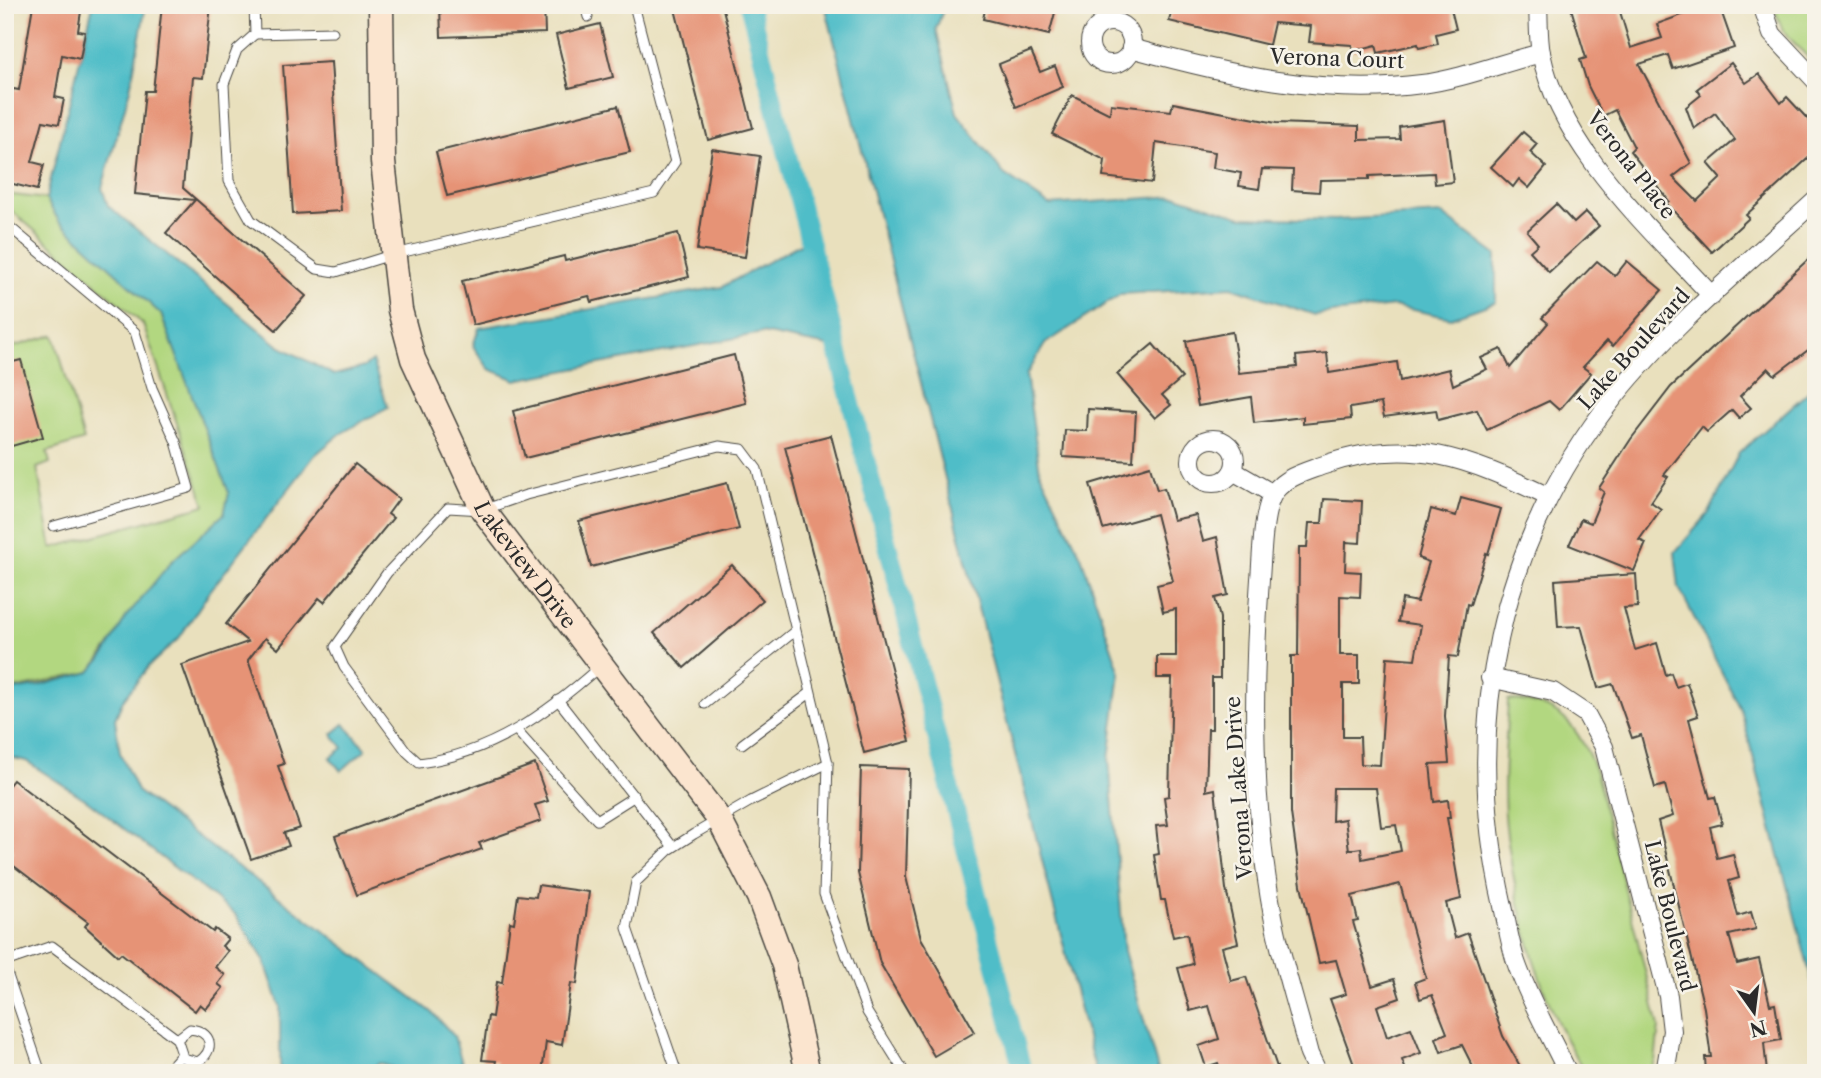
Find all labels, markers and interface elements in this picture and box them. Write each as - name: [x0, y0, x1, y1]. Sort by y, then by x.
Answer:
- street label: Verona Court: [1268, 44, 1405, 73]
- street label: Verona Place: [1581, 105, 1681, 224]
- street label: Lake Boulevard: [1573, 283, 1695, 415]
- street label: Lakeview Drive: [469, 497, 582, 633]
- street label: Verona Lake Drive: [1220, 695, 1257, 882]
- street label: Lake Boulevard: [1640, 838, 1701, 994]
- north arrow: [1720, 976, 1790, 1046]
- text: N: [1747, 1015, 1769, 1041]

